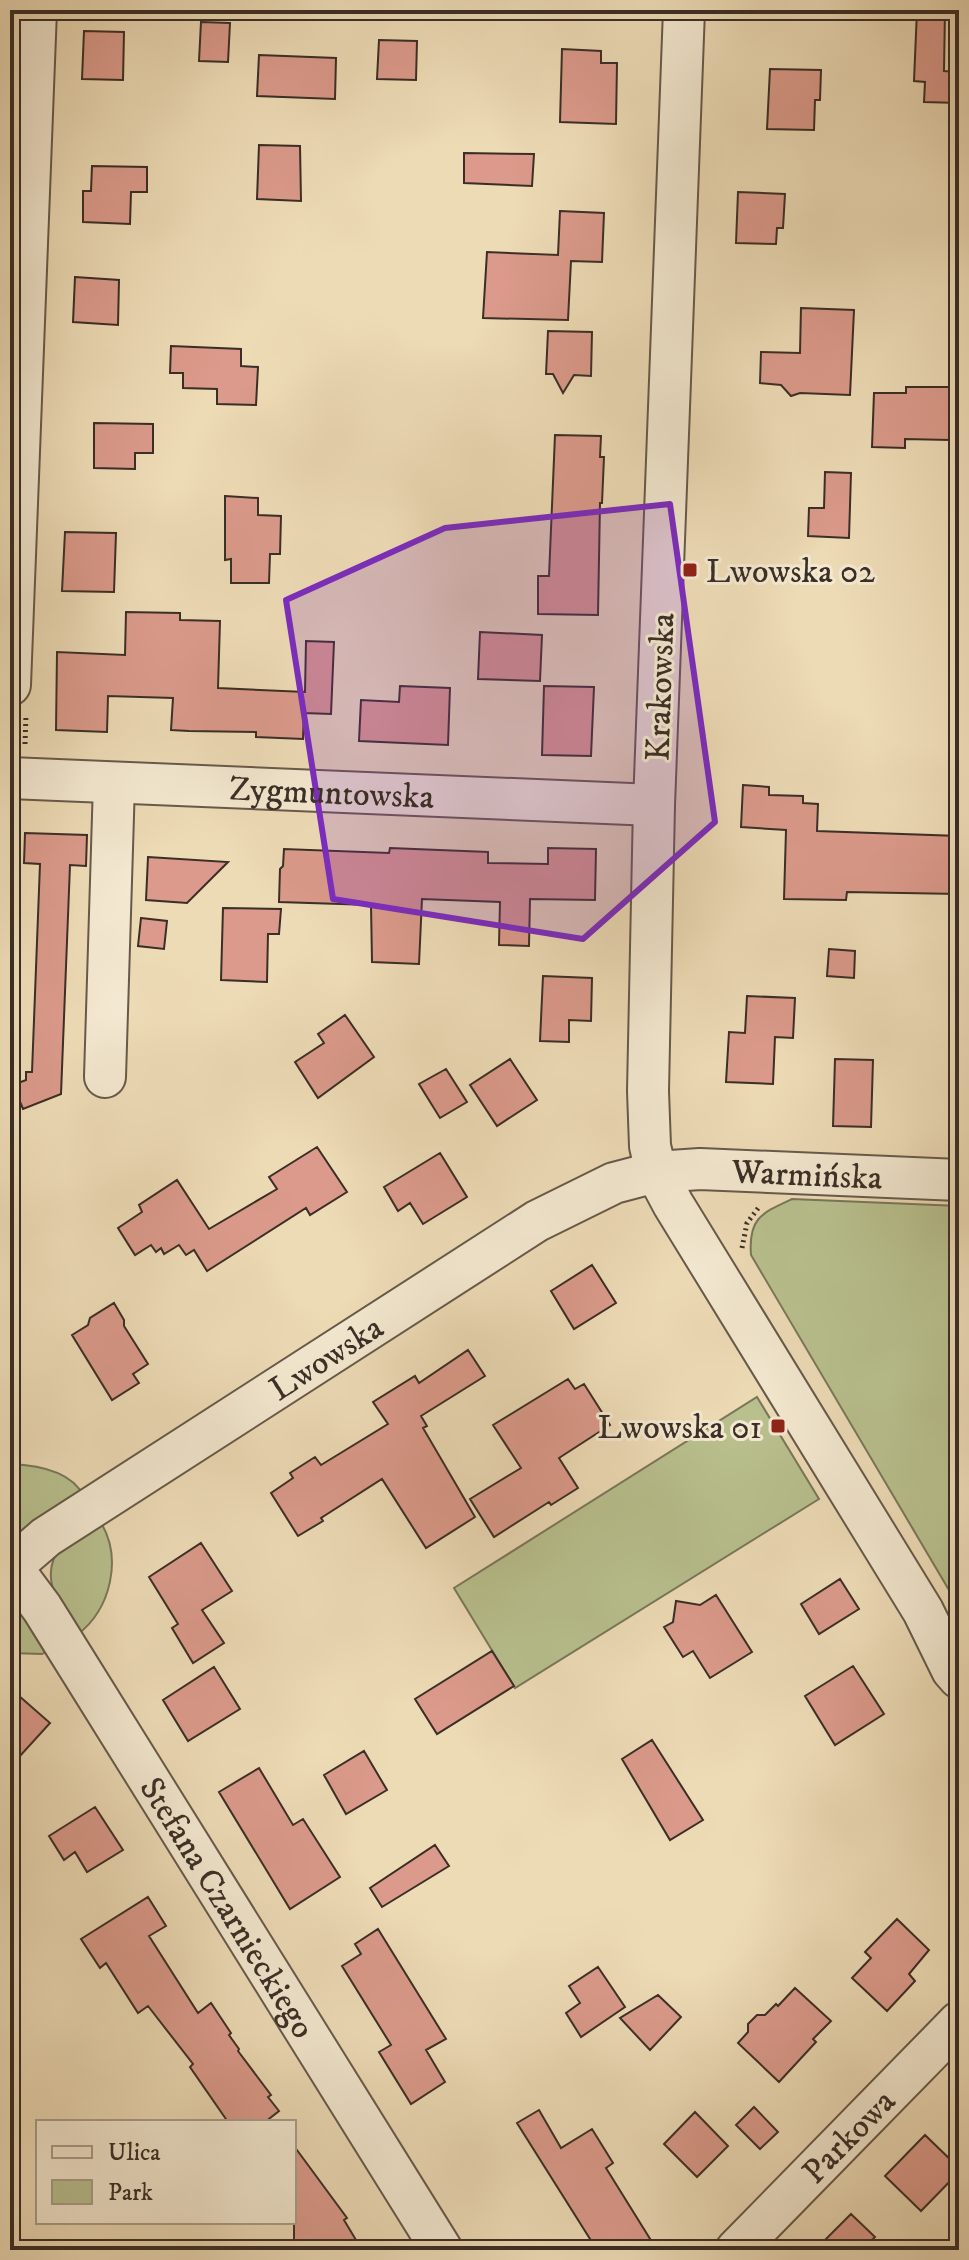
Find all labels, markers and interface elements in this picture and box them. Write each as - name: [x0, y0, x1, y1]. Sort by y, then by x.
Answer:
- place label: Lwowska 02: [706, 551, 875, 593]
- marker: Lwowska 02: [681, 561, 699, 579]
- street label: Krakowska: [637, 612, 685, 762]
- street label: Zygmuntowska: [228, 768, 435, 819]
- street label: Warmińska: [730, 1151, 884, 1200]
- street label: Lwowska: [262, 1306, 392, 1411]
- place label: Lwowska 01: [597, 1407, 762, 1449]
- marker: Lwowska 01: [769, 1417, 787, 1435]
- street label: Stefana Czarnieckiego: [130, 1770, 324, 2047]
- street label: Parkowa: [794, 2080, 905, 2193]
- legend: [36, 2120, 296, 2224]
- text: Ulica: [108, 2138, 161, 2168]
- text: Park: [108, 2178, 153, 2208]

